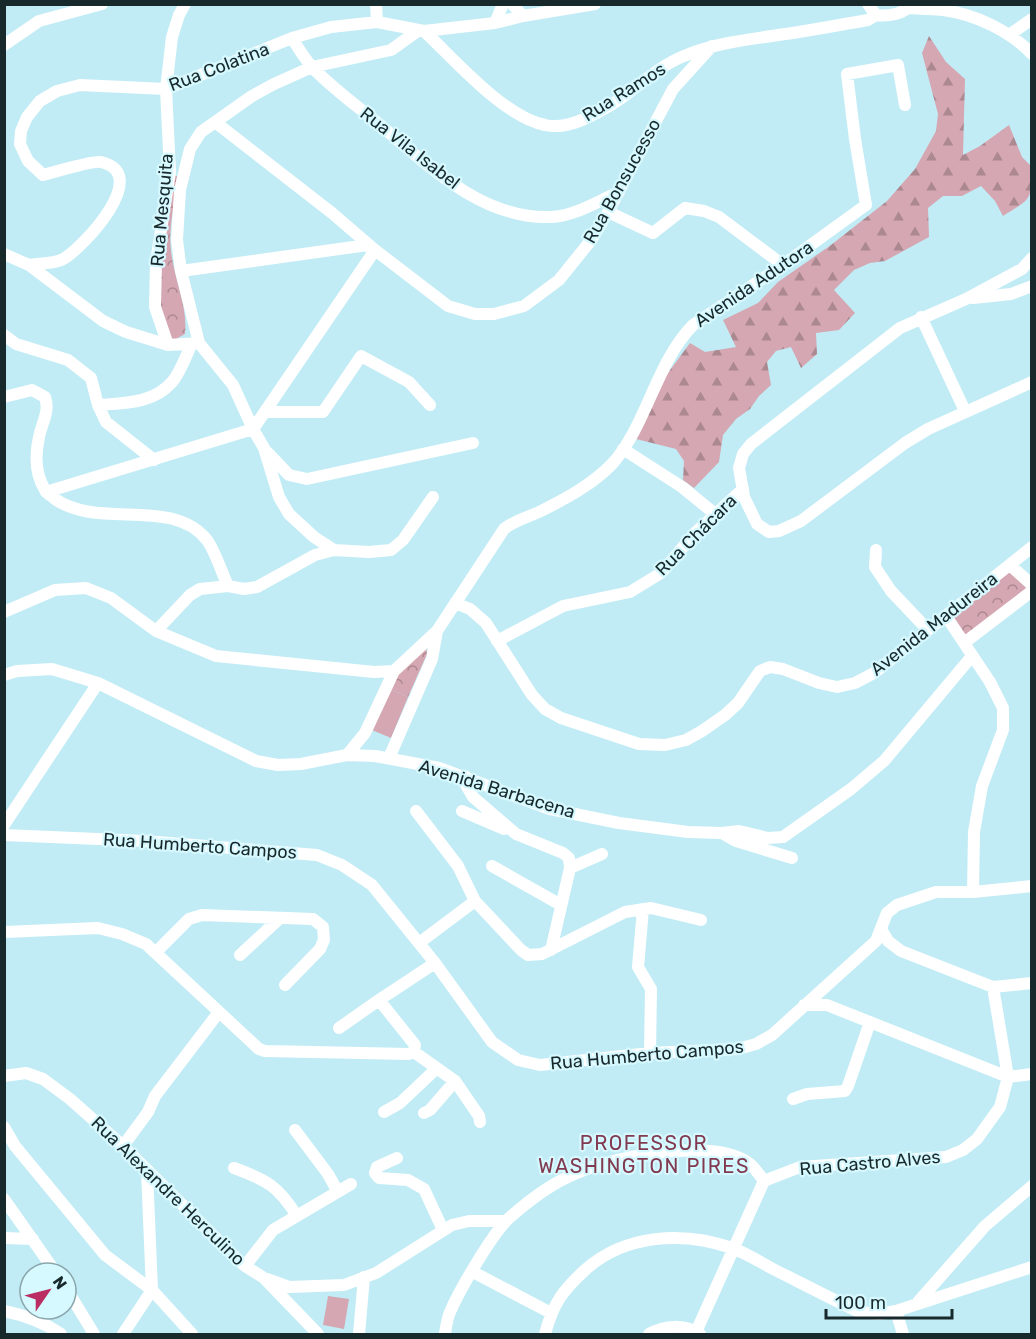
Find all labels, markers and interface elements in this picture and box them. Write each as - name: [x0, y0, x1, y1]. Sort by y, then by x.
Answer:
- street label: Rua Colatina: [166, 38, 272, 96]
- street label: Rua Ramos: [578, 58, 670, 126]
- street label: Rua Vila Isabel: [356, 102, 464, 194]
- street label: Rua Bonsucesso: [579, 115, 665, 247]
- street label: Rua Mesquita: [146, 153, 178, 267]
- street label: Avenida Adutora: [690, 236, 818, 332]
- street label: Rua Chácara: [651, 490, 741, 580]
- street label: Avenida Madureira: [866, 568, 1002, 680]
- street label: Avenida Barbacena: [416, 755, 578, 823]
- street label: Rua Humberto Campos: [102, 828, 298, 864]
- street label: Rua Humberto Campos: [549, 1036, 745, 1074]
- street label: Rua Alexandre Herculino: [86, 1112, 250, 1270]
- district label: PROFESSOR WASHINGTON PIRES: [538, 1131, 750, 1178]
- street label: Rua Castro Alves: [799, 1146, 941, 1180]
- north arrow: [18, 1261, 78, 1321]
- text: N: [49, 1273, 71, 1293]
- scale bar: [826, 1282, 952, 1320]
- text: 100 m: [835, 1292, 886, 1314]

